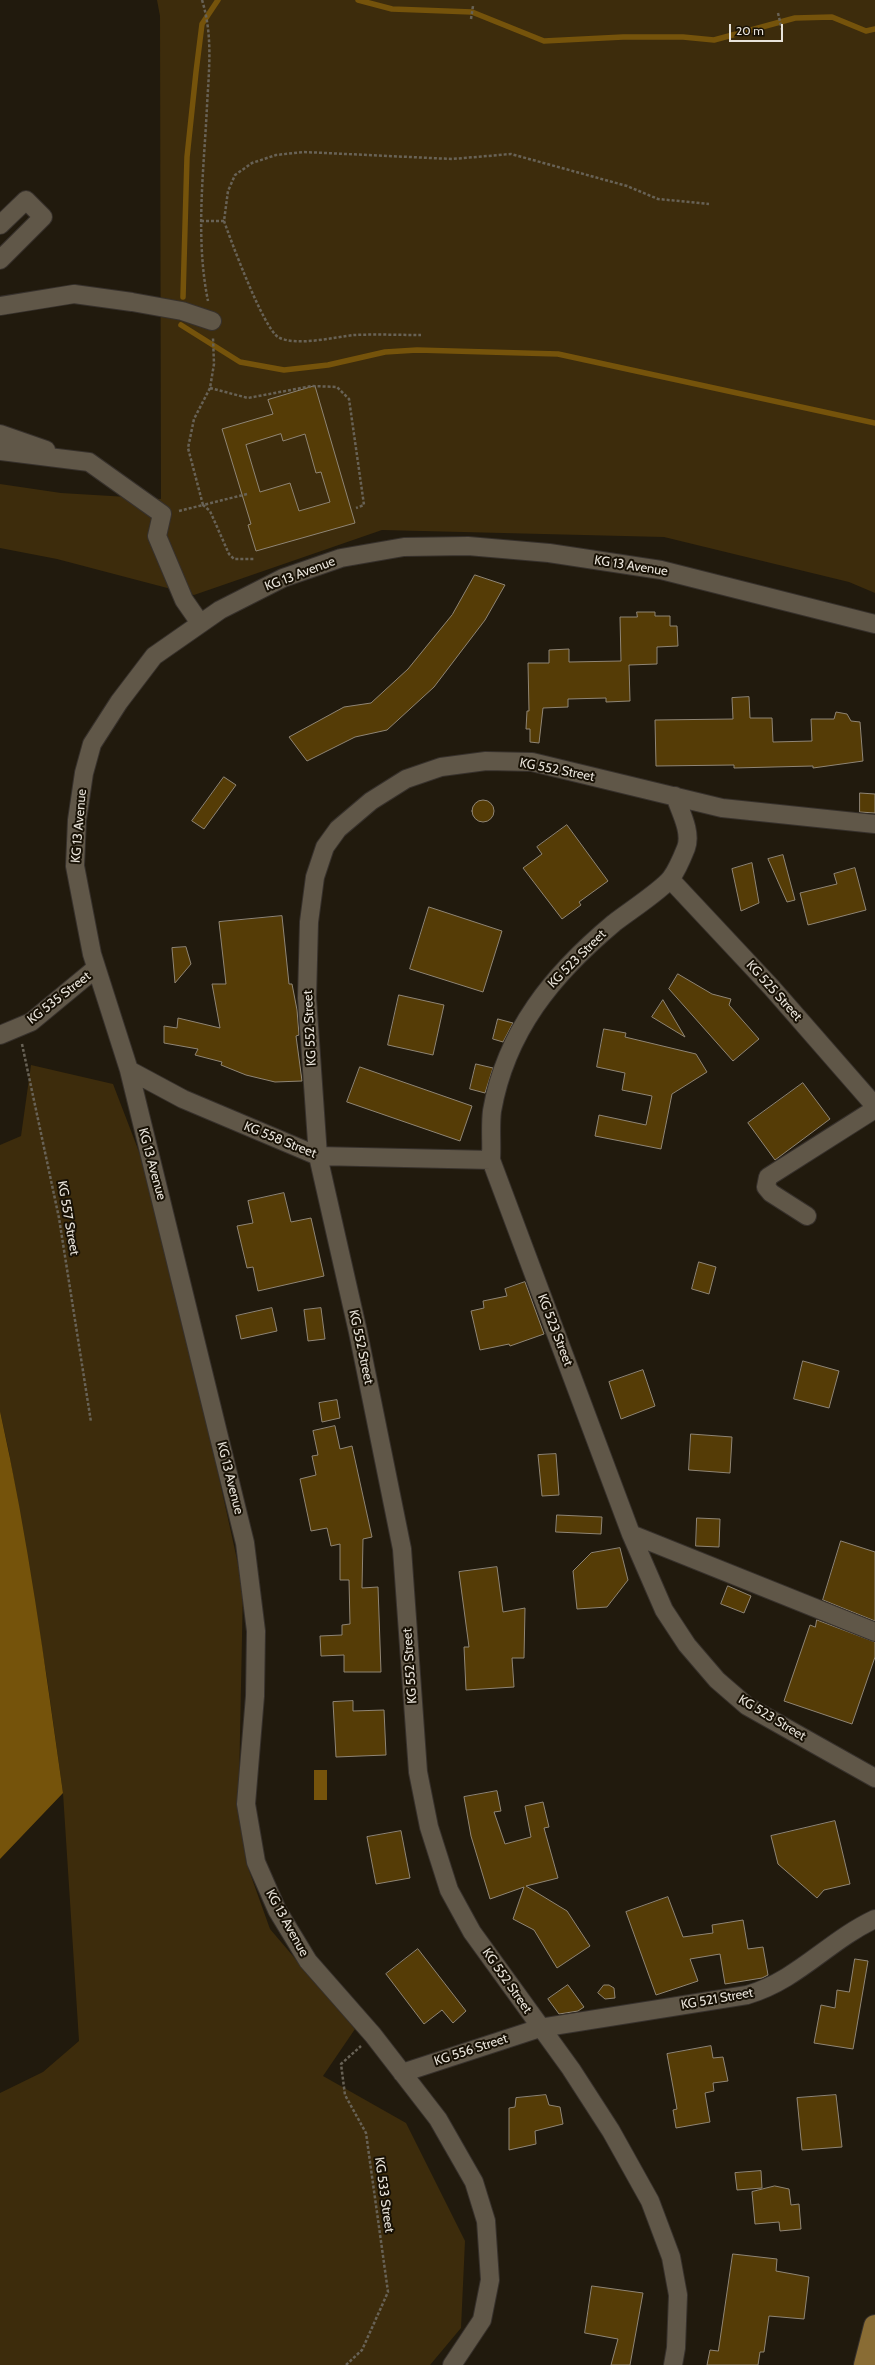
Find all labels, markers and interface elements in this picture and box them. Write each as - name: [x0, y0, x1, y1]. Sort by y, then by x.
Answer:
- scale bar: [731, 16, 785, 42]
- text: 20 m: [736, 23, 764, 38]
- street label: KG 13 Avenue: [263, 553, 337, 595]
- street label: KG 13 Avenue: [593, 553, 669, 579]
- street label: KG 552 Street: [518, 755, 596, 785]
- street label: KG 13 Avenue: [68, 788, 90, 864]
- street label: KG 523 Street: [545, 927, 609, 991]
- street label: KG 525 Street: [743, 958, 805, 1024]
- street label: KG 535 Street: [24, 968, 94, 1028]
- street label: KG 552 Street: [300, 990, 320, 1066]
- street label: KG 558 Street: [241, 1118, 319, 1162]
- street label: KG 13 Avenue: [135, 1126, 169, 1202]
- street label: KG 557 Street: [54, 1179, 82, 1257]
- street label: KG 523 Street: [534, 1292, 576, 1368]
- street label: KG 552 Street: [345, 1308, 377, 1386]
- street label: KG 13 Avenue: [213, 1440, 247, 1516]
- street label: KG 552 Street: [400, 1628, 420, 1704]
- street label: KG 523 Street: [735, 1692, 809, 1744]
- street label: KG 13 Avenue: [262, 1887, 312, 1959]
- street label: KG 552 Street: [479, 1945, 535, 2017]
- street label: KG 521 Street: [680, 1985, 754, 2013]
- street label: KG 556 Street: [432, 2031, 510, 2069]
- street label: KG 533 Street: [371, 2156, 397, 2234]

